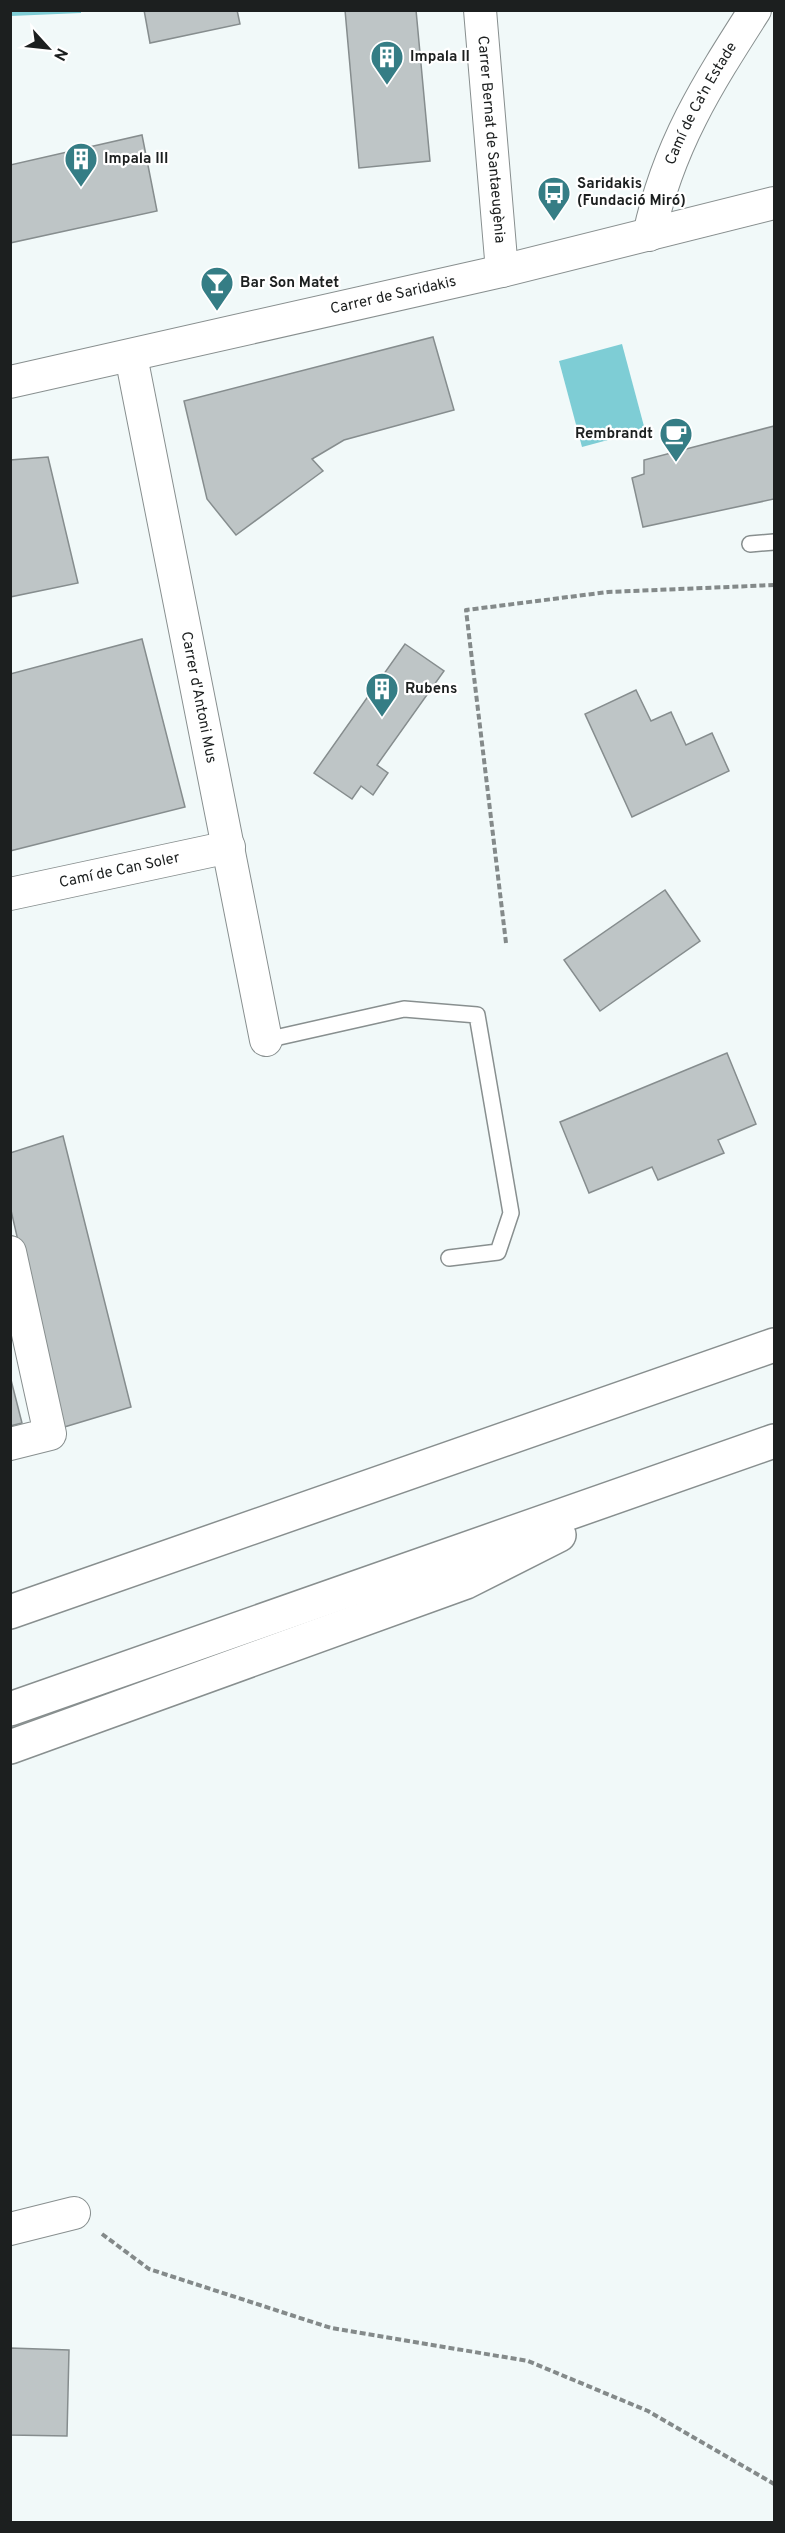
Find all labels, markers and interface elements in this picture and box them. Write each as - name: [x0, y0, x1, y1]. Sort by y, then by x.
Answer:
- north arrow: [18, 18, 78, 78]
- street label: Carrer Bernat de Santaeugènia: [473, 35, 509, 244]
- building icon: Impala II: [369, 39, 405, 86]
- street label: Camí de Ca'n Estade: [661, 39, 742, 168]
- text: N: [48, 44, 71, 64]
- place label: Impala II: [410, 48, 470, 67]
- building icon: Impala III: [63, 141, 99, 188]
- place label: Impala III: [104, 150, 168, 169]
- bus stop icon: Saridakis (Fundació Miró): [536, 175, 572, 222]
- place label: Saridakis (Fundació Miró): [577, 175, 686, 211]
- bar icon: Bar Son Matet: [199, 265, 235, 312]
- street label: Carrer de Saridakis: [329, 272, 458, 319]
- place label: Bar Son Matet: [240, 274, 339, 293]
- cafe icon: Rembrandt: [658, 416, 694, 463]
- place label: Rembrandt: [575, 425, 653, 444]
- street label: Carrer d'Antoni Mus: [176, 630, 221, 765]
- building icon: Rubens: [364, 671, 400, 718]
- place label: Rubens: [405, 680, 457, 699]
- street label: Camí de Can Soler: [57, 848, 182, 893]

